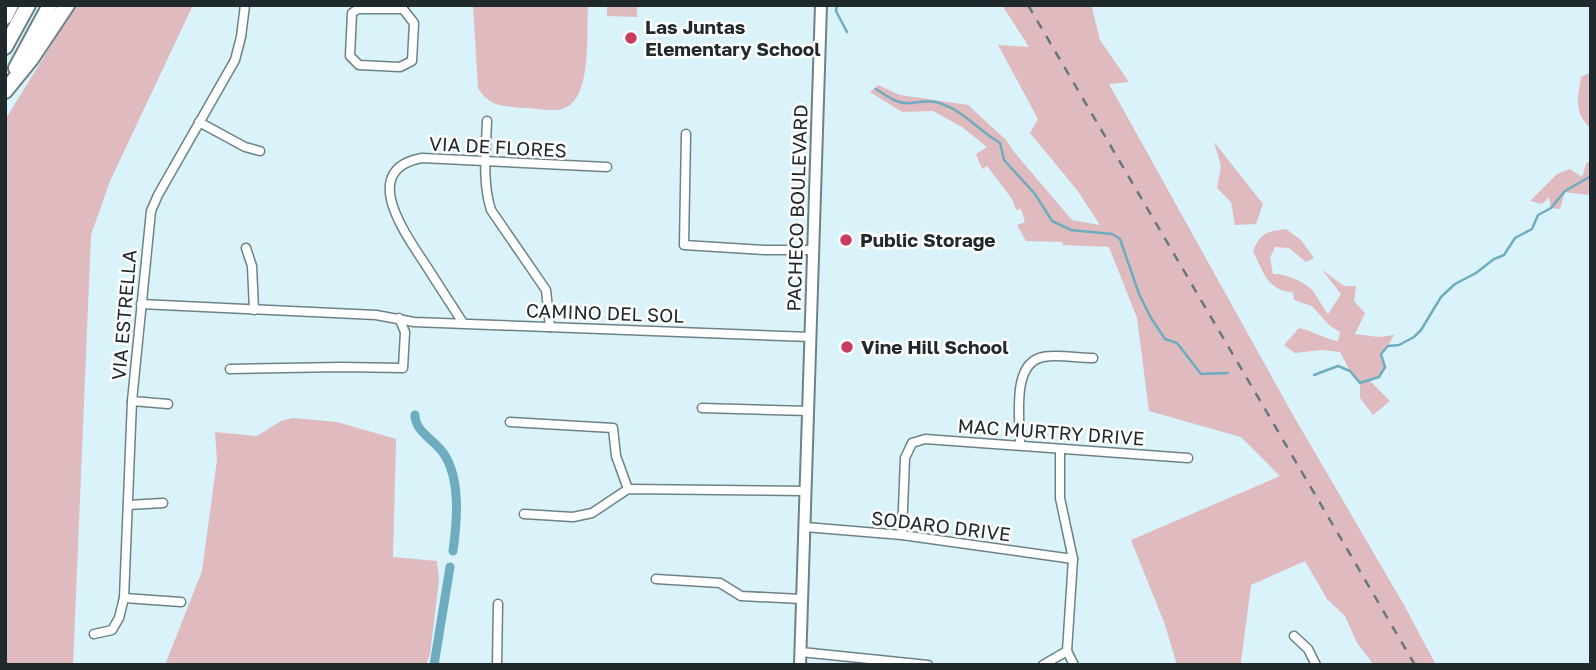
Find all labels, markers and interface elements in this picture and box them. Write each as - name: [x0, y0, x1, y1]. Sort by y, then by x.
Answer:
- place label: Las Juntas Elementary School: [645, 15, 821, 60]
- marker: Las Juntas Elementary School: [623, 30, 639, 46]
- street label: PACHECO BOULEVARD: [781, 104, 812, 312]
- street label: VIA DE FLORES: [429, 131, 567, 162]
- place label: Public Storage: [860, 228, 996, 251]
- marker: Public Storage: [838, 232, 854, 248]
- street label: VIA ESTRELLA: [106, 248, 141, 381]
- street label: CAMINO DEL SOL: [525, 298, 685, 327]
- place label: Vine Hill School: [861, 335, 1009, 358]
- marker: Vine Hill School: [839, 339, 855, 355]
- street label: MAC MURTRY DRIVE: [957, 414, 1145, 449]
- street label: SODARO DRIVE: [870, 506, 1012, 545]

